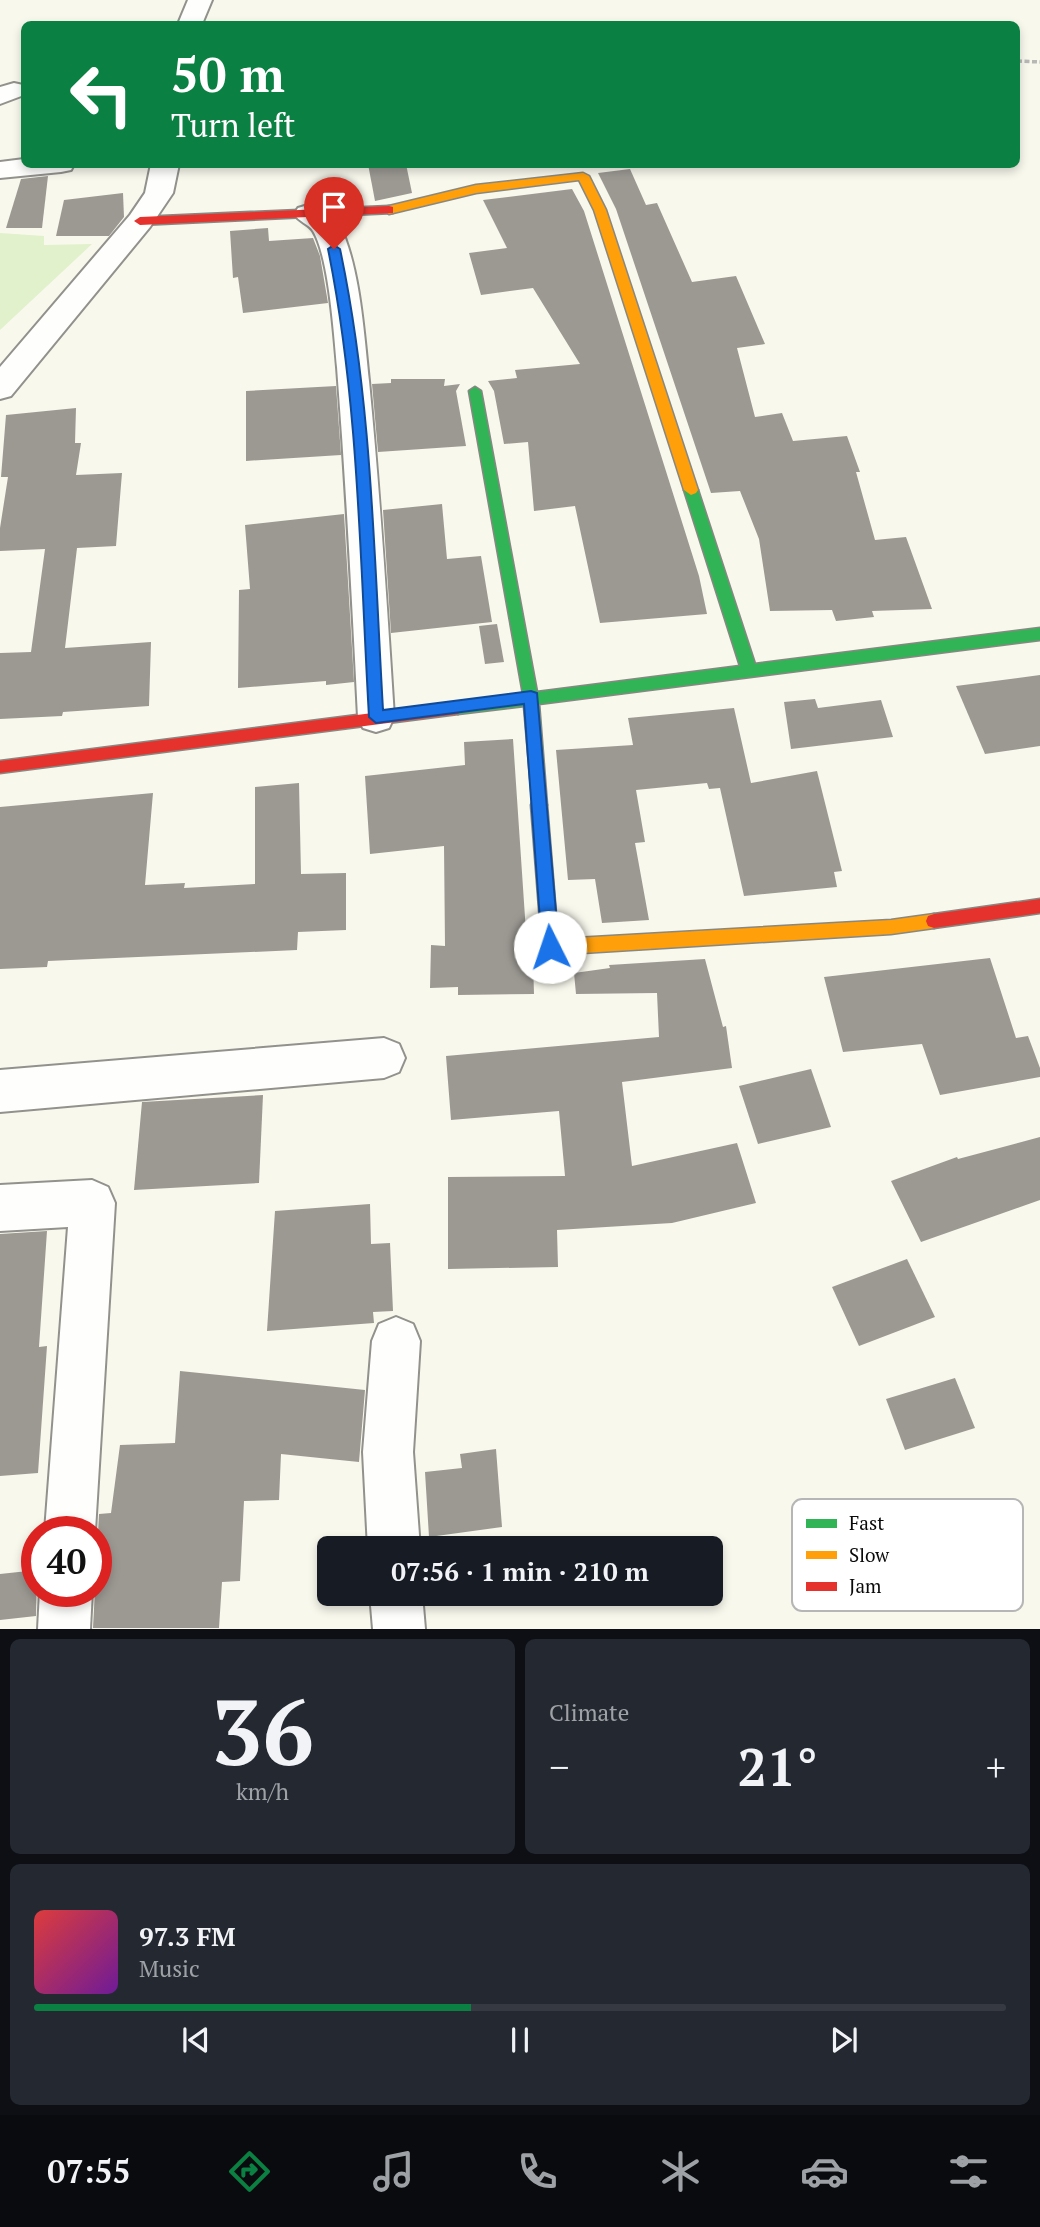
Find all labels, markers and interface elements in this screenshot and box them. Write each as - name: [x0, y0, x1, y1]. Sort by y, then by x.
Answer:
- text: 50 m: [171, 41, 285, 106]
- icon: left: [56, 49, 147, 140]
- text: Turn left: [171, 104, 295, 146]
- pin: [304, 177, 364, 249]
- icon: arrive: [315, 188, 353, 226]
- position arrow: [513, 910, 587, 984]
- legend: [792, 1499, 1023, 1611]
- text: Fast: [849, 1510, 884, 1535]
- speed limit sign: 40: [21, 1516, 112, 1607]
- text: Slow: [849, 1542, 890, 1567]
- text: 07:56 · 1 min · 210 m: [391, 1554, 649, 1588]
- text: Jam: [849, 1573, 882, 1598]
- text: 36: [211, 1670, 314, 1791]
- text: Climate: [549, 1697, 629, 1728]
- text: 21°: [737, 1732, 818, 1801]
- text: −: [549, 1742, 569, 1792]
- text: +: [986, 1742, 1006, 1792]
- text: km/h: [236, 1776, 289, 1807]
- text: 97.3 FM: [139, 1919, 236, 1953]
- text: Music: [139, 1953, 200, 1984]
- icon: previous: [177, 2021, 215, 2059]
- icon: pause: [501, 2021, 539, 2059]
- icon: next: [825, 2021, 863, 2059]
- icon: directions: [225, 2147, 274, 2196]
- icon: music: [369, 2147, 418, 2196]
- icon: phone: [513, 2147, 562, 2196]
- icon: climate: [656, 2147, 705, 2196]
- icon: car: [800, 2147, 849, 2196]
- icon: filters: [944, 2147, 993, 2196]
- text: 07:55: [47, 2150, 131, 2192]

